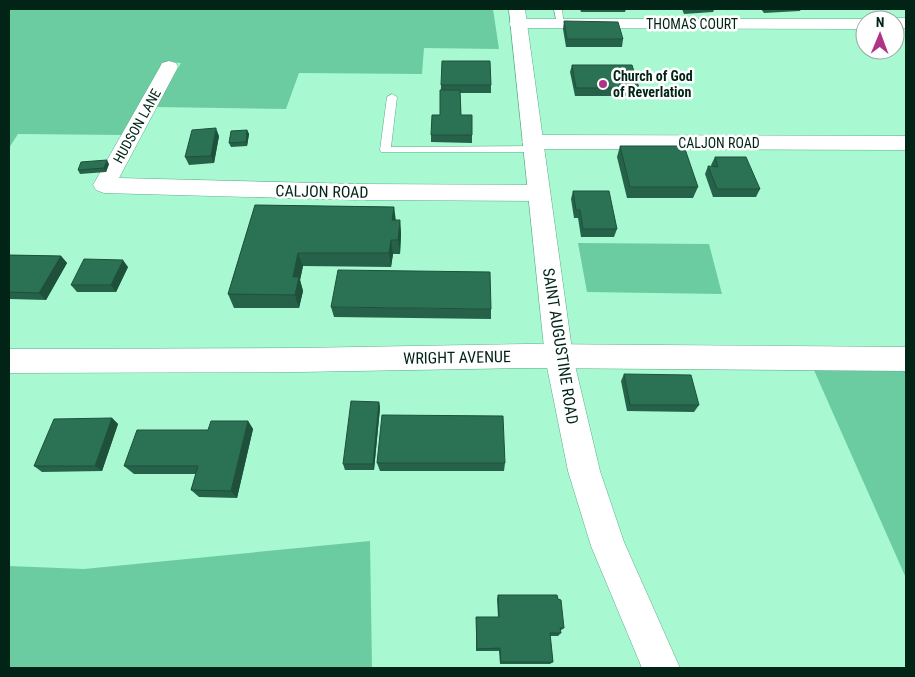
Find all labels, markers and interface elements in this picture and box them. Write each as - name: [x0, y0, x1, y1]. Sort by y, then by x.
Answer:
- north arrow: [855, 10, 905, 60]
- text: N: [876, 14, 885, 30]
- street label: THOMAS COURT: [646, 16, 738, 32]
- place label: Church of God of Reverlation: [613, 68, 693, 100]
- marker: Church of God of Reverlation: [597, 78, 609, 90]
- street label: HUDSON LANE: [110, 86, 164, 166]
- street label: CALJON ROAD: [678, 135, 760, 151]
- street label: CALJON ROAD: [275, 181, 369, 202]
- street label: SAINT AUGUSTINE ROAD: [539, 267, 582, 426]
- street label: WRIGHT AVENUE: [403, 347, 511, 368]

